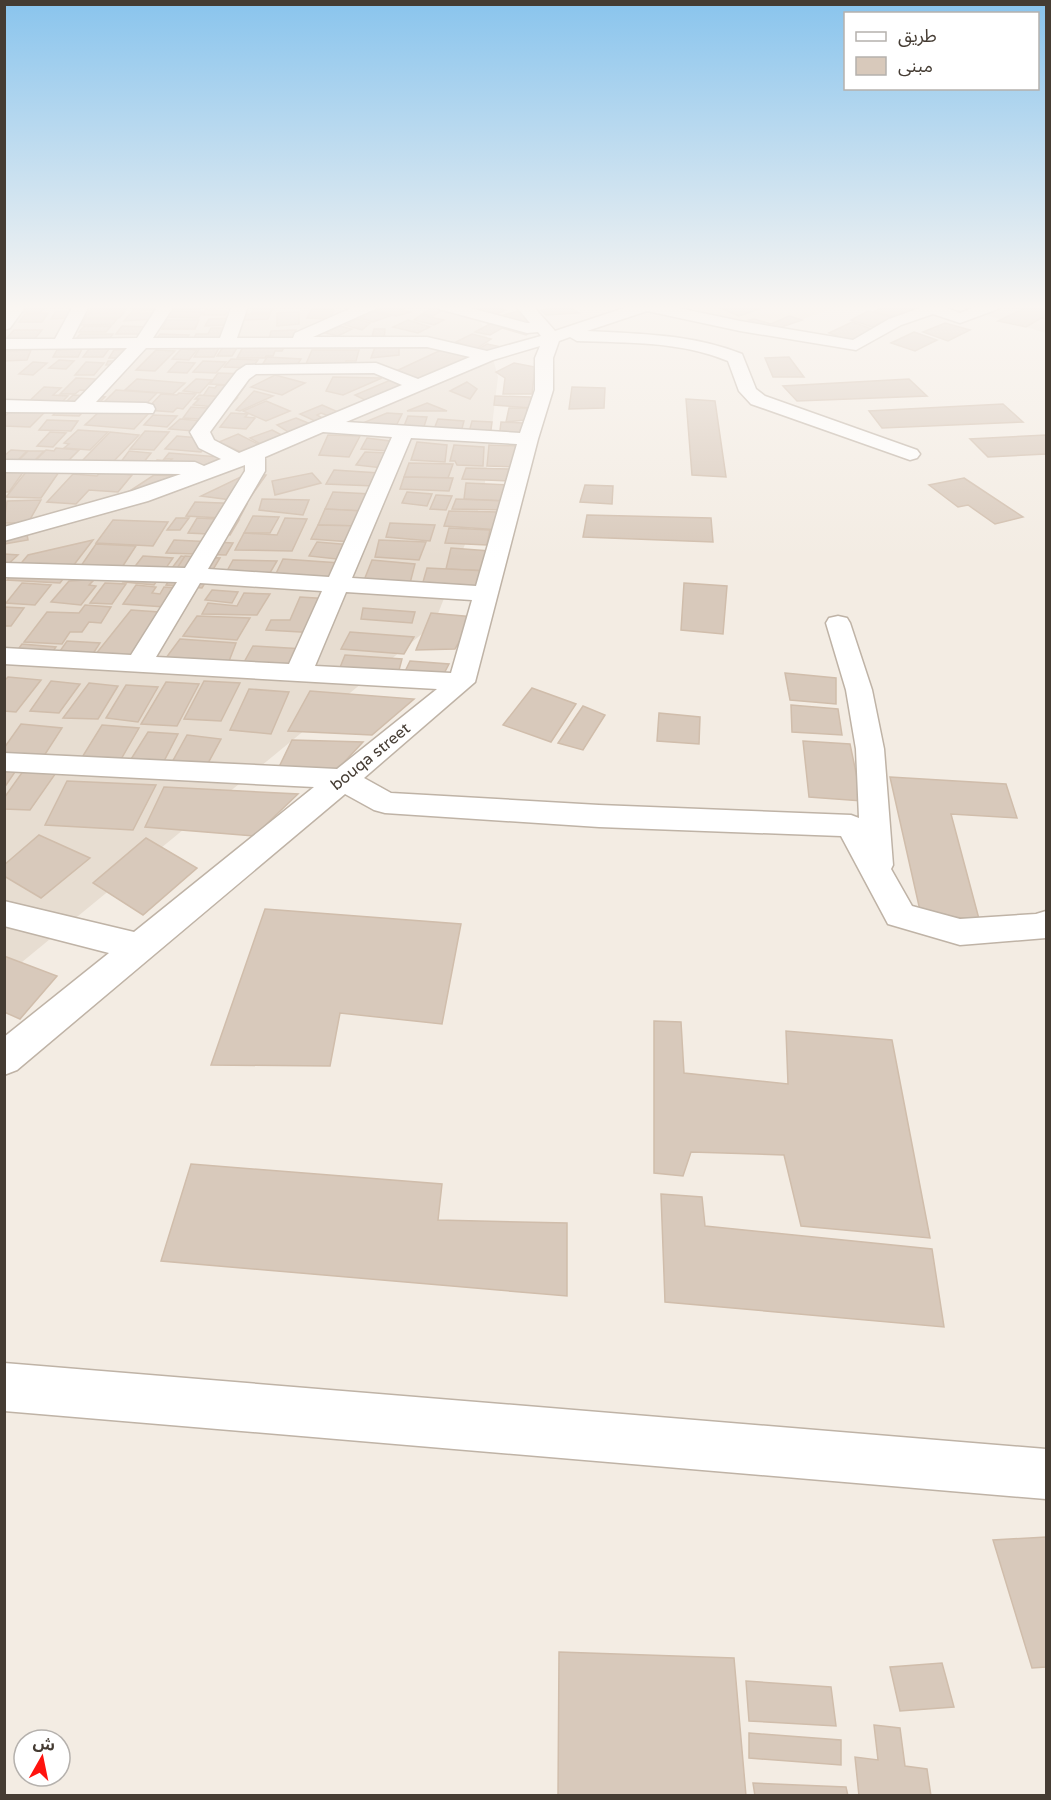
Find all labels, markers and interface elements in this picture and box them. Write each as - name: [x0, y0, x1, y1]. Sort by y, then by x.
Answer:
- legend: [844, 12, 1039, 90]
- text: طريق: [898, 25, 937, 47]
- text: مبنى: [898, 55, 933, 77]
- street label: bouqa street: [327, 719, 414, 795]
- north arrow: [12, 1728, 72, 1788]
- text: ش: [32, 1733, 57, 1756]

